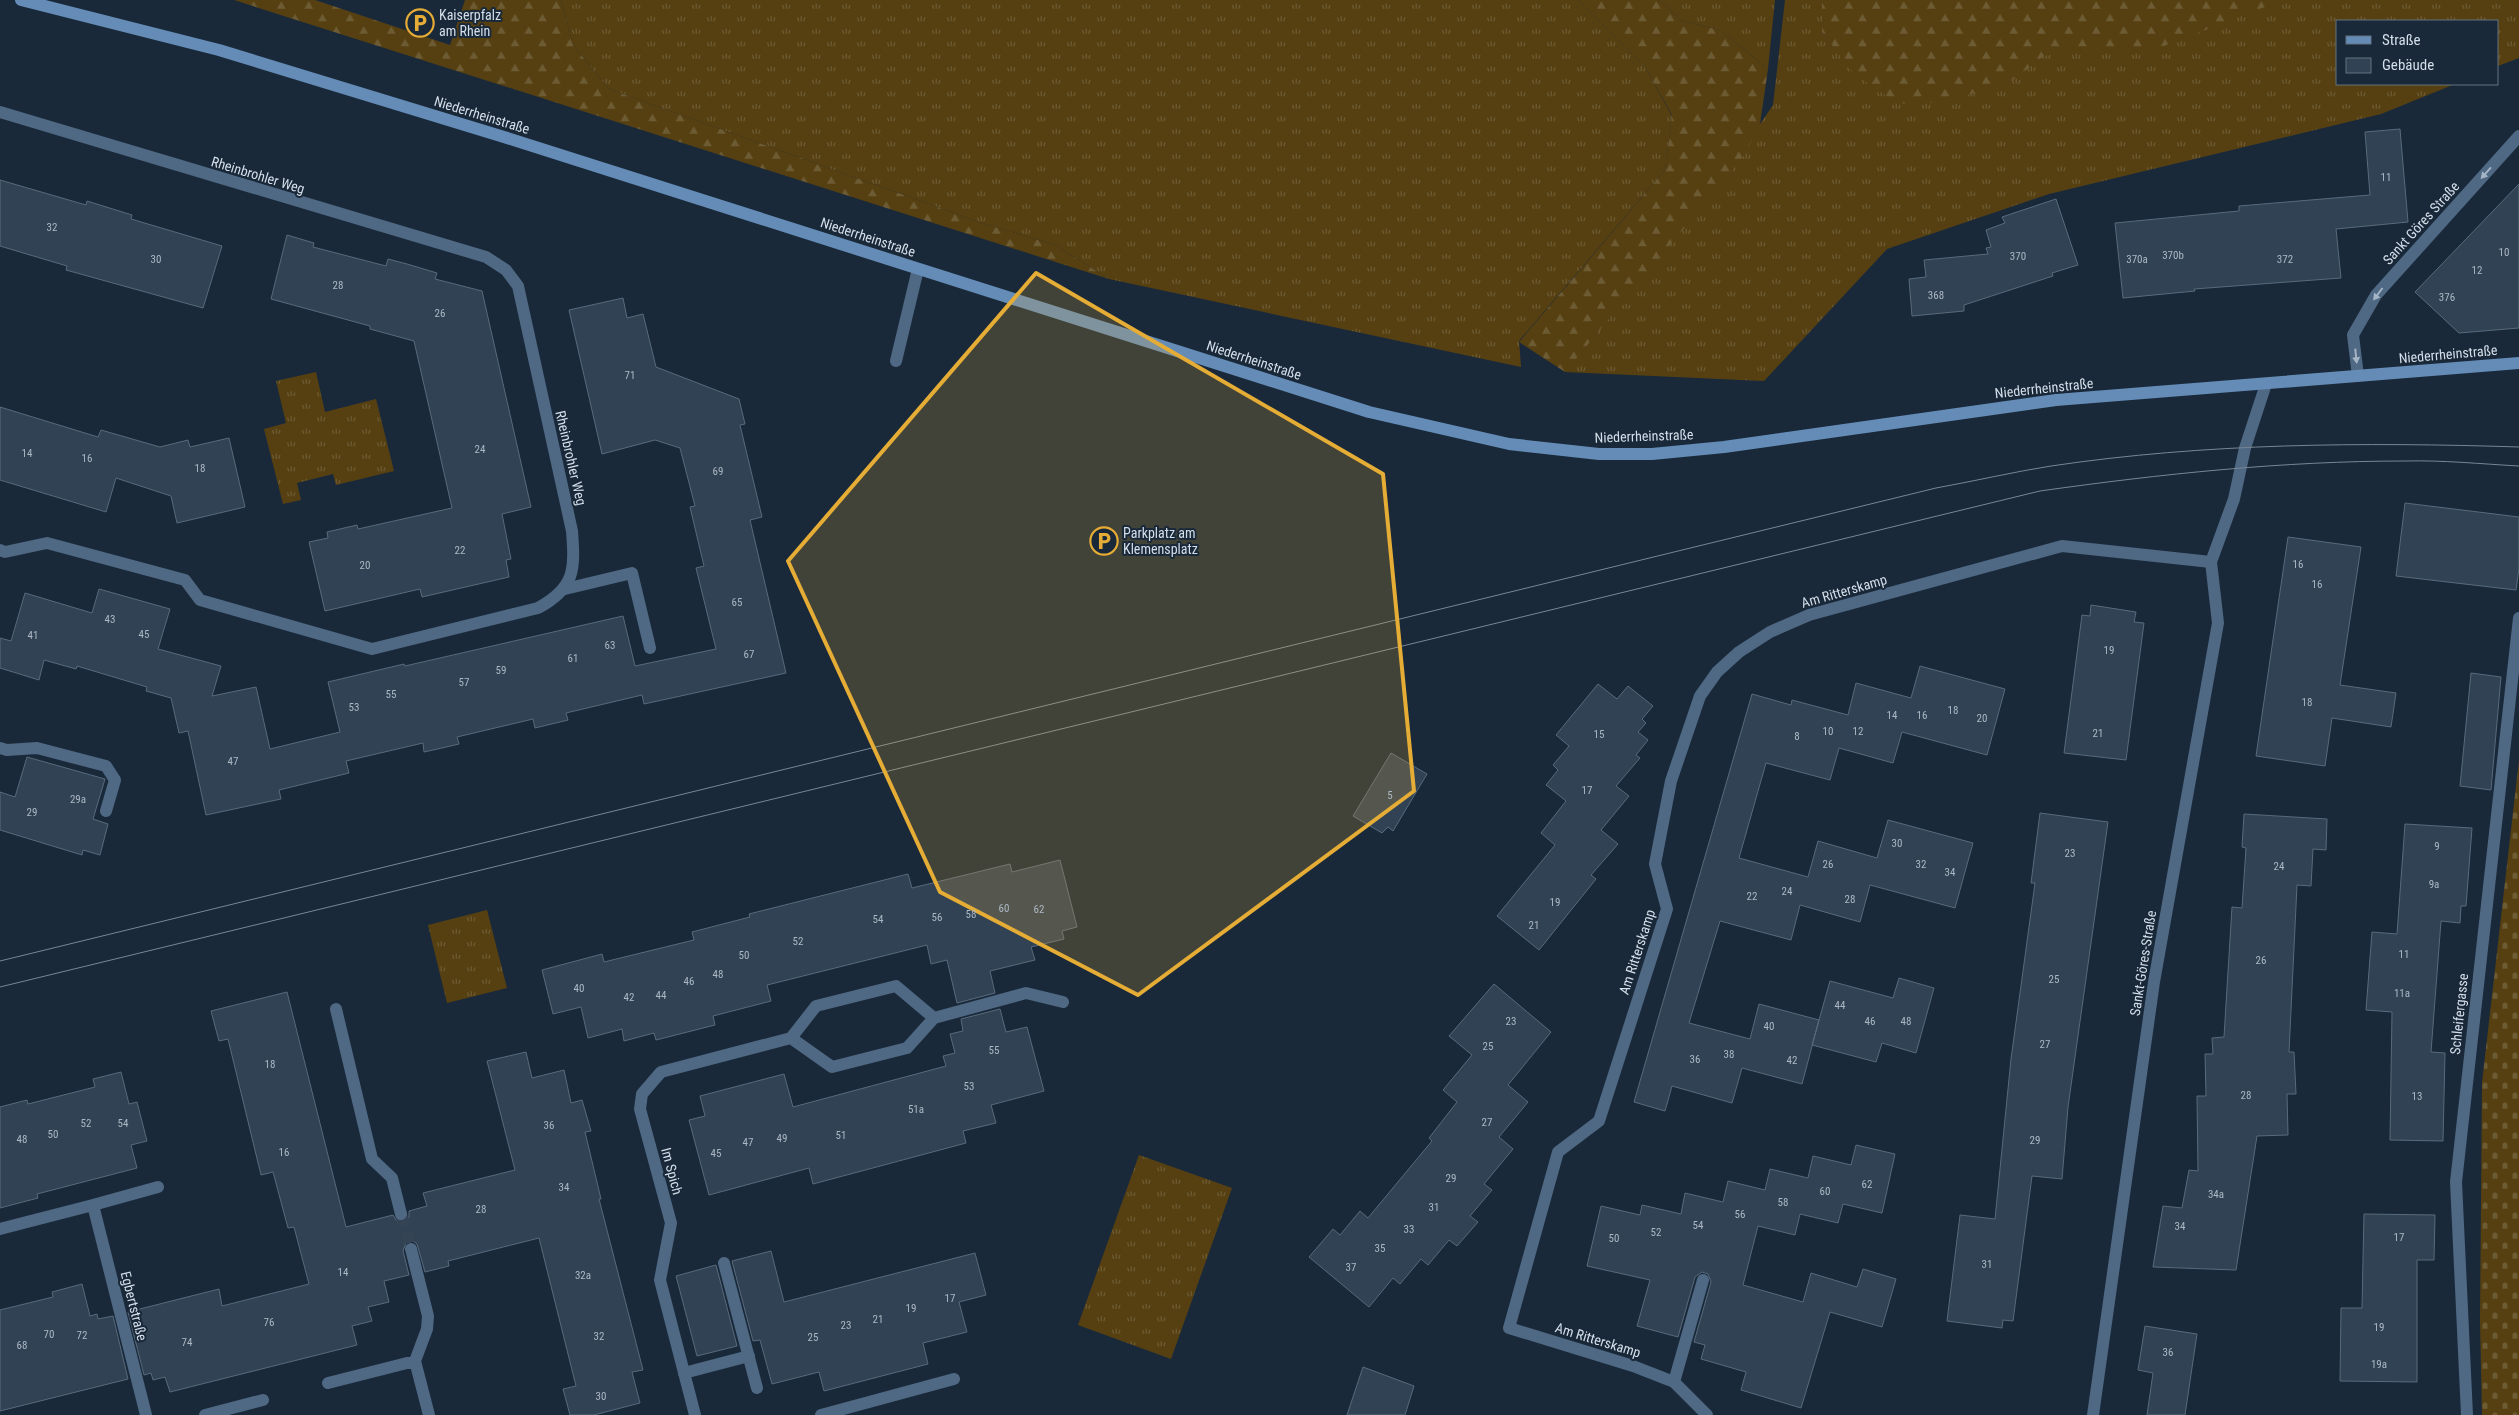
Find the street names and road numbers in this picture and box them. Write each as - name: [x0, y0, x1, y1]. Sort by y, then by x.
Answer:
- street label: Niederrheinstraße: [432, 93, 532, 137]
- street label: Rheinbrohler Weg: [209, 153, 307, 197]
- street label: Sankt Göres Straße: [2380, 178, 2463, 268]
- street label: Niederrheinstraße: [818, 214, 918, 260]
- street label: Niederrheinstraße: [1204, 337, 1304, 383]
- street label: Niederrheinstraße: [2398, 342, 2498, 366]
- street label: Niederrheinstraße: [1994, 375, 2094, 401]
- street label: Rheinbrohler Weg: [552, 409, 590, 507]
- street label: Niederrheinstraße: [1594, 426, 1694, 446]
- street label: Am Ritterskamp: [1799, 571, 1889, 611]
- street label: Am Ritterskamp: [1616, 907, 1658, 997]
- street label: Sankt-Göres-Straße: [2127, 909, 2159, 1017]
- street label: Schleifergasse: [2447, 972, 2471, 1055]
- street label: Im Spich: [658, 1146, 686, 1196]
- street label: Egbertstraße: [118, 1270, 150, 1343]
- street label: Am Ritterskamp: [1553, 1319, 1643, 1361]

